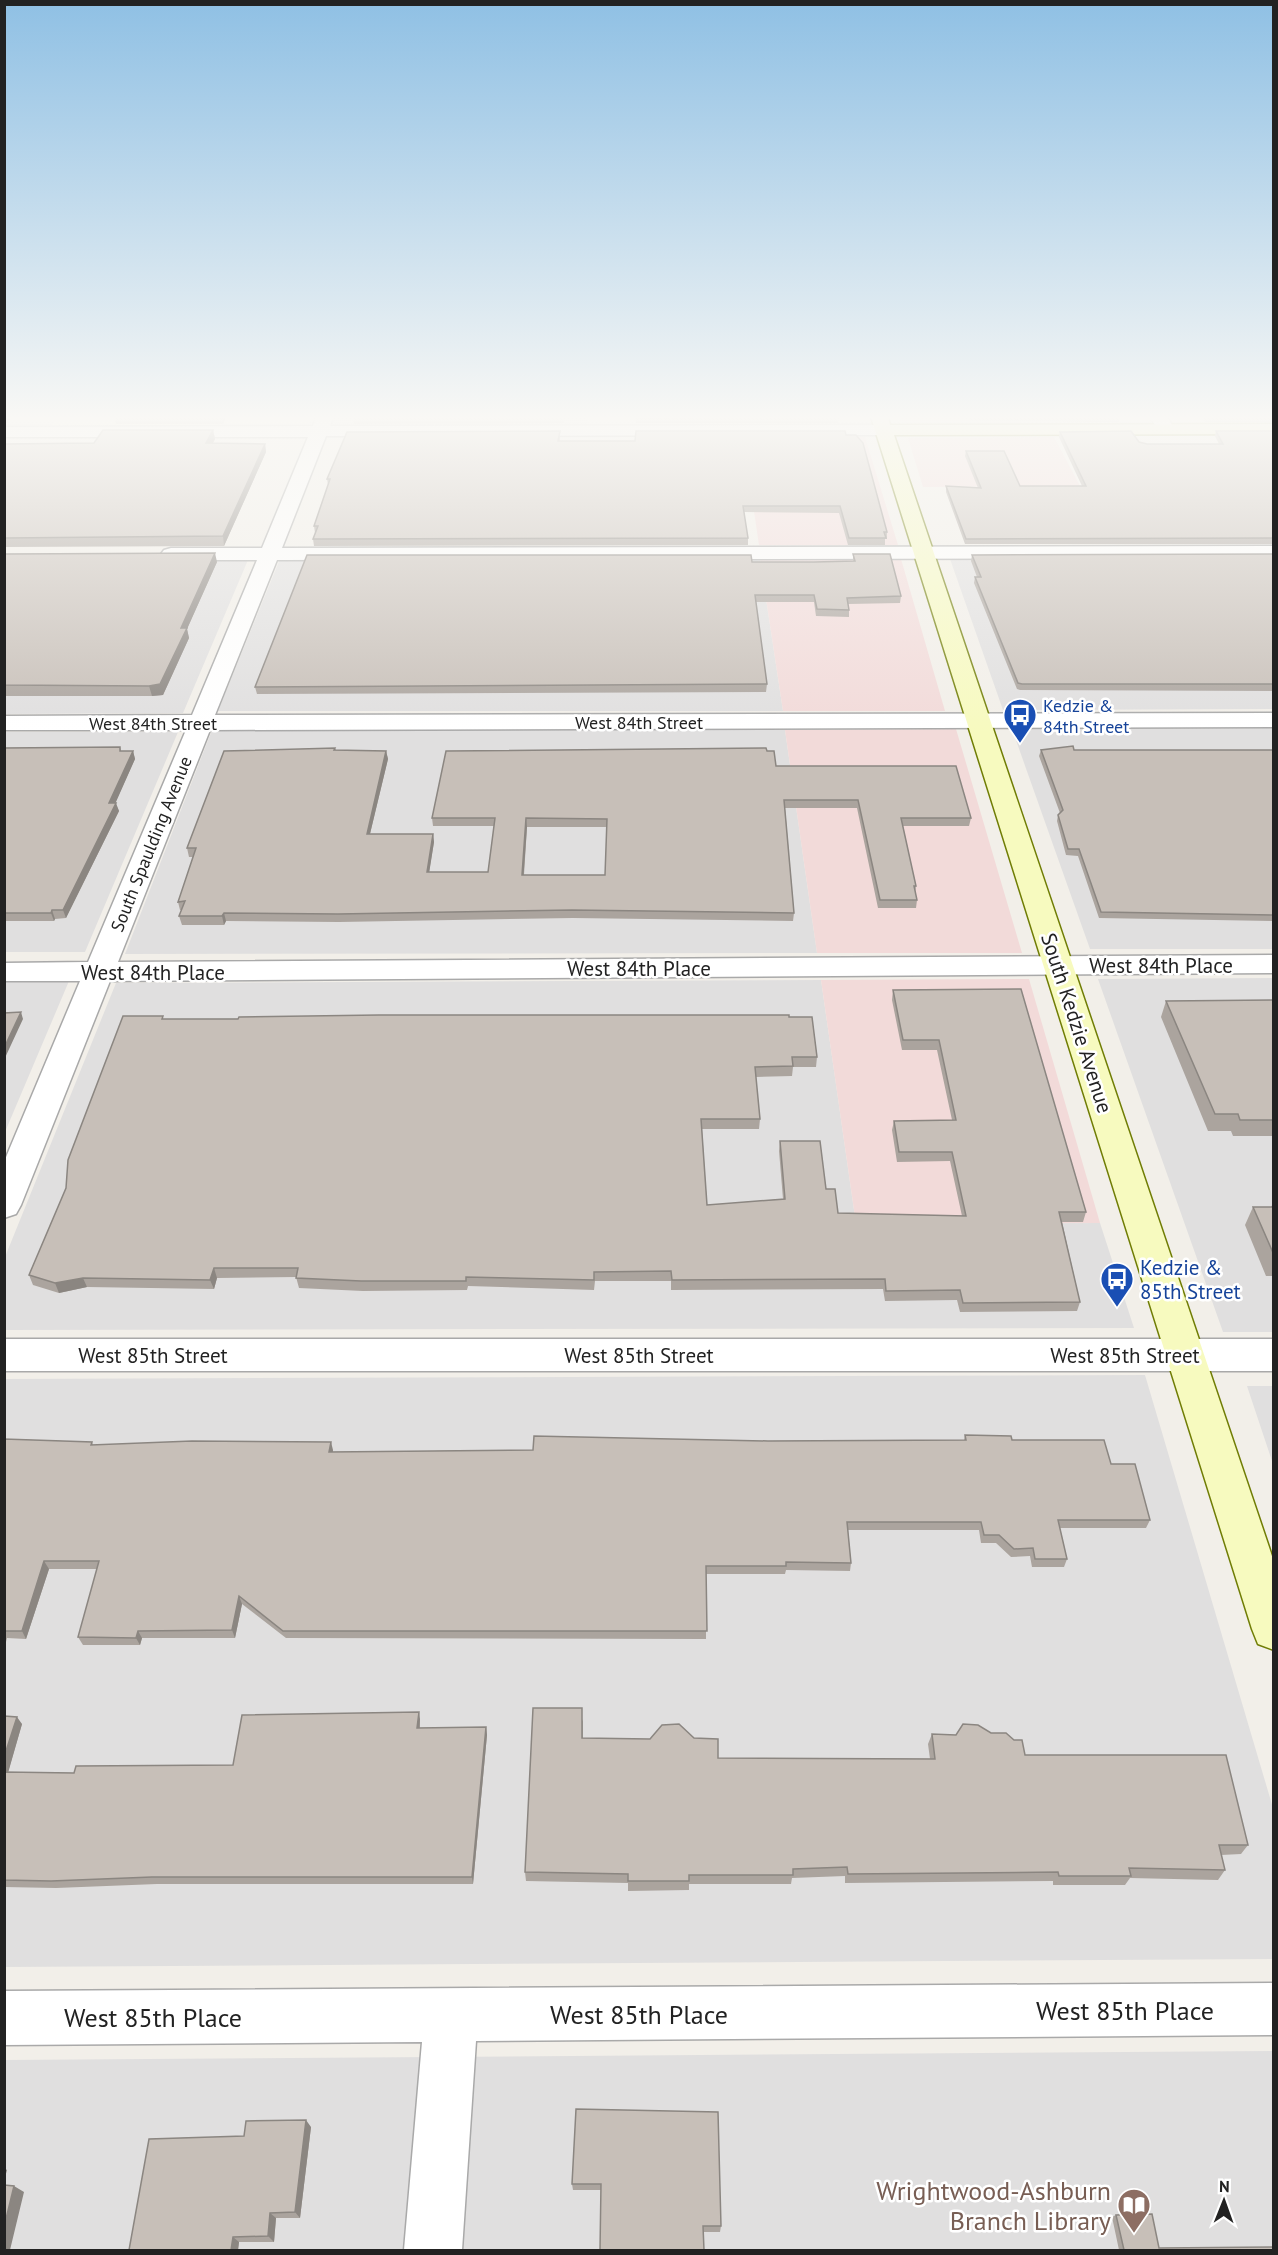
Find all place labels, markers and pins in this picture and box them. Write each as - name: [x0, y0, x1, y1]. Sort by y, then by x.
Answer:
- place label: Kedzie & 84th Street: [1043, 694, 1129, 738]
- bus stop icon: Kedzie & 84th Street: [1002, 697, 1038, 744]
- place label: Kedzie & 85th Street: [1140, 1254, 1241, 1305]
- bus stop icon: Kedzie & 85th Street: [1099, 1261, 1135, 1308]
- place label: Wrightwood-Ashburn Branch Library: [876, 2174, 1111, 2237]
- library icon: Wrightwood-Ashburn Branch Library: [1116, 2187, 1152, 2234]

